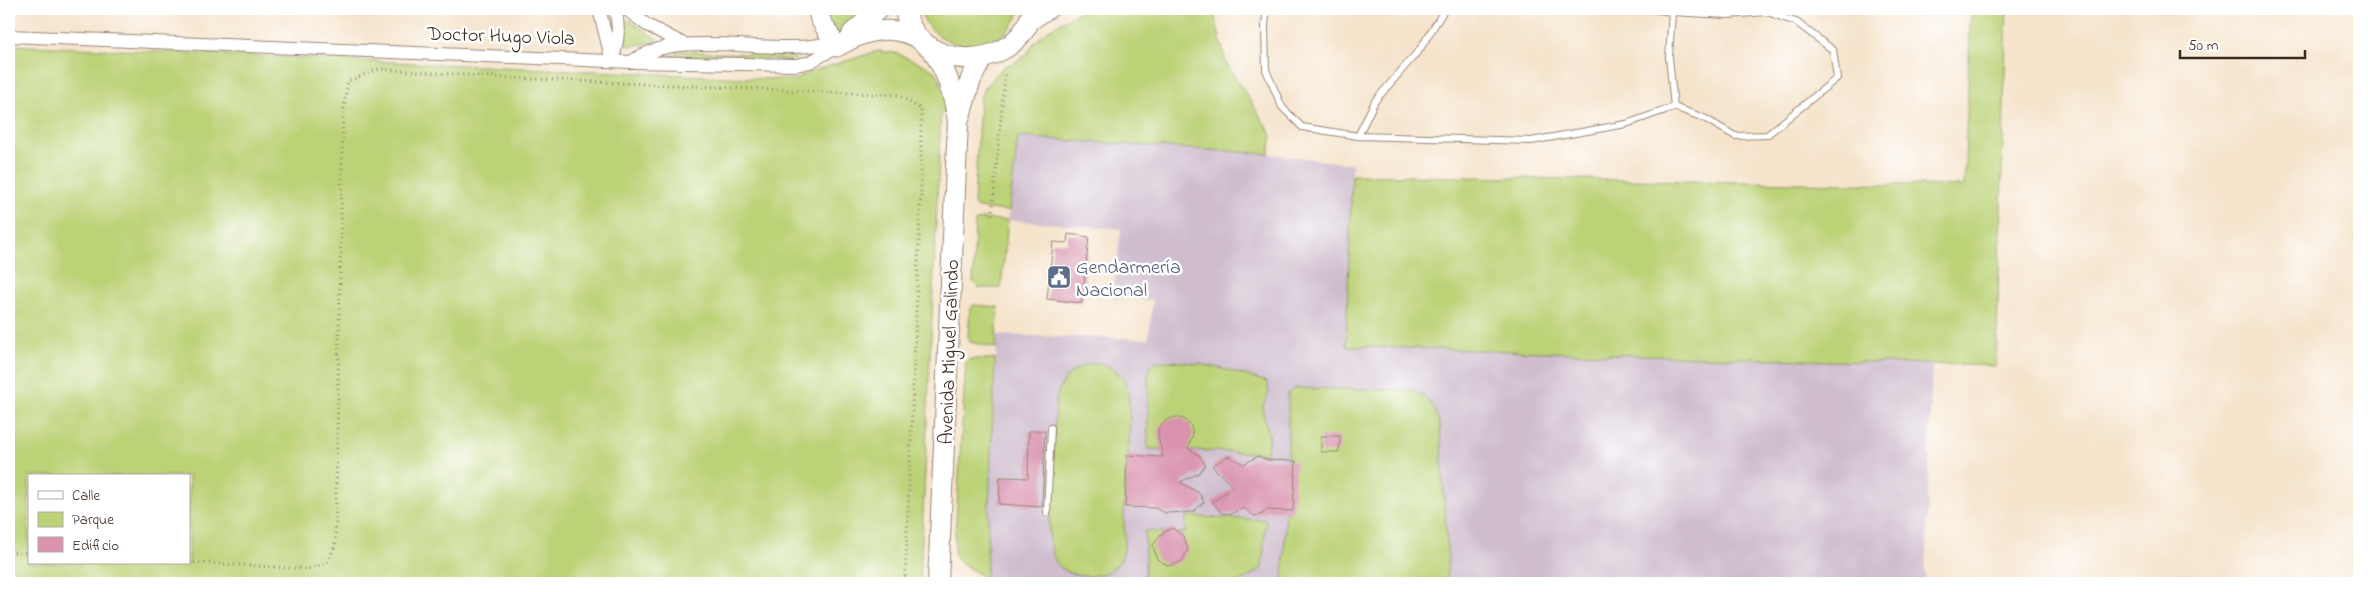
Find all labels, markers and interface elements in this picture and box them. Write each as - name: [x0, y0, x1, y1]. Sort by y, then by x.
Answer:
- street label: Doctor Hugo Viola: [426, 20, 575, 56]
- scale bar: [2180, 28, 2306, 60]
- text: 50 m: [2188, 35, 2219, 57]
- place label: Gendarmería Nacional: [1076, 254, 1181, 306]
- street label: Avenida Miguel Galindo: [933, 259, 969, 445]
- public building icon: Gendarmería Nacional: [1046, 264, 1072, 290]
- legend: [28, 474, 190, 564]
- text: Calle: [72, 485, 100, 507]
- text: Parque: [72, 509, 114, 531]
- text: Edificio: [72, 535, 119, 557]

